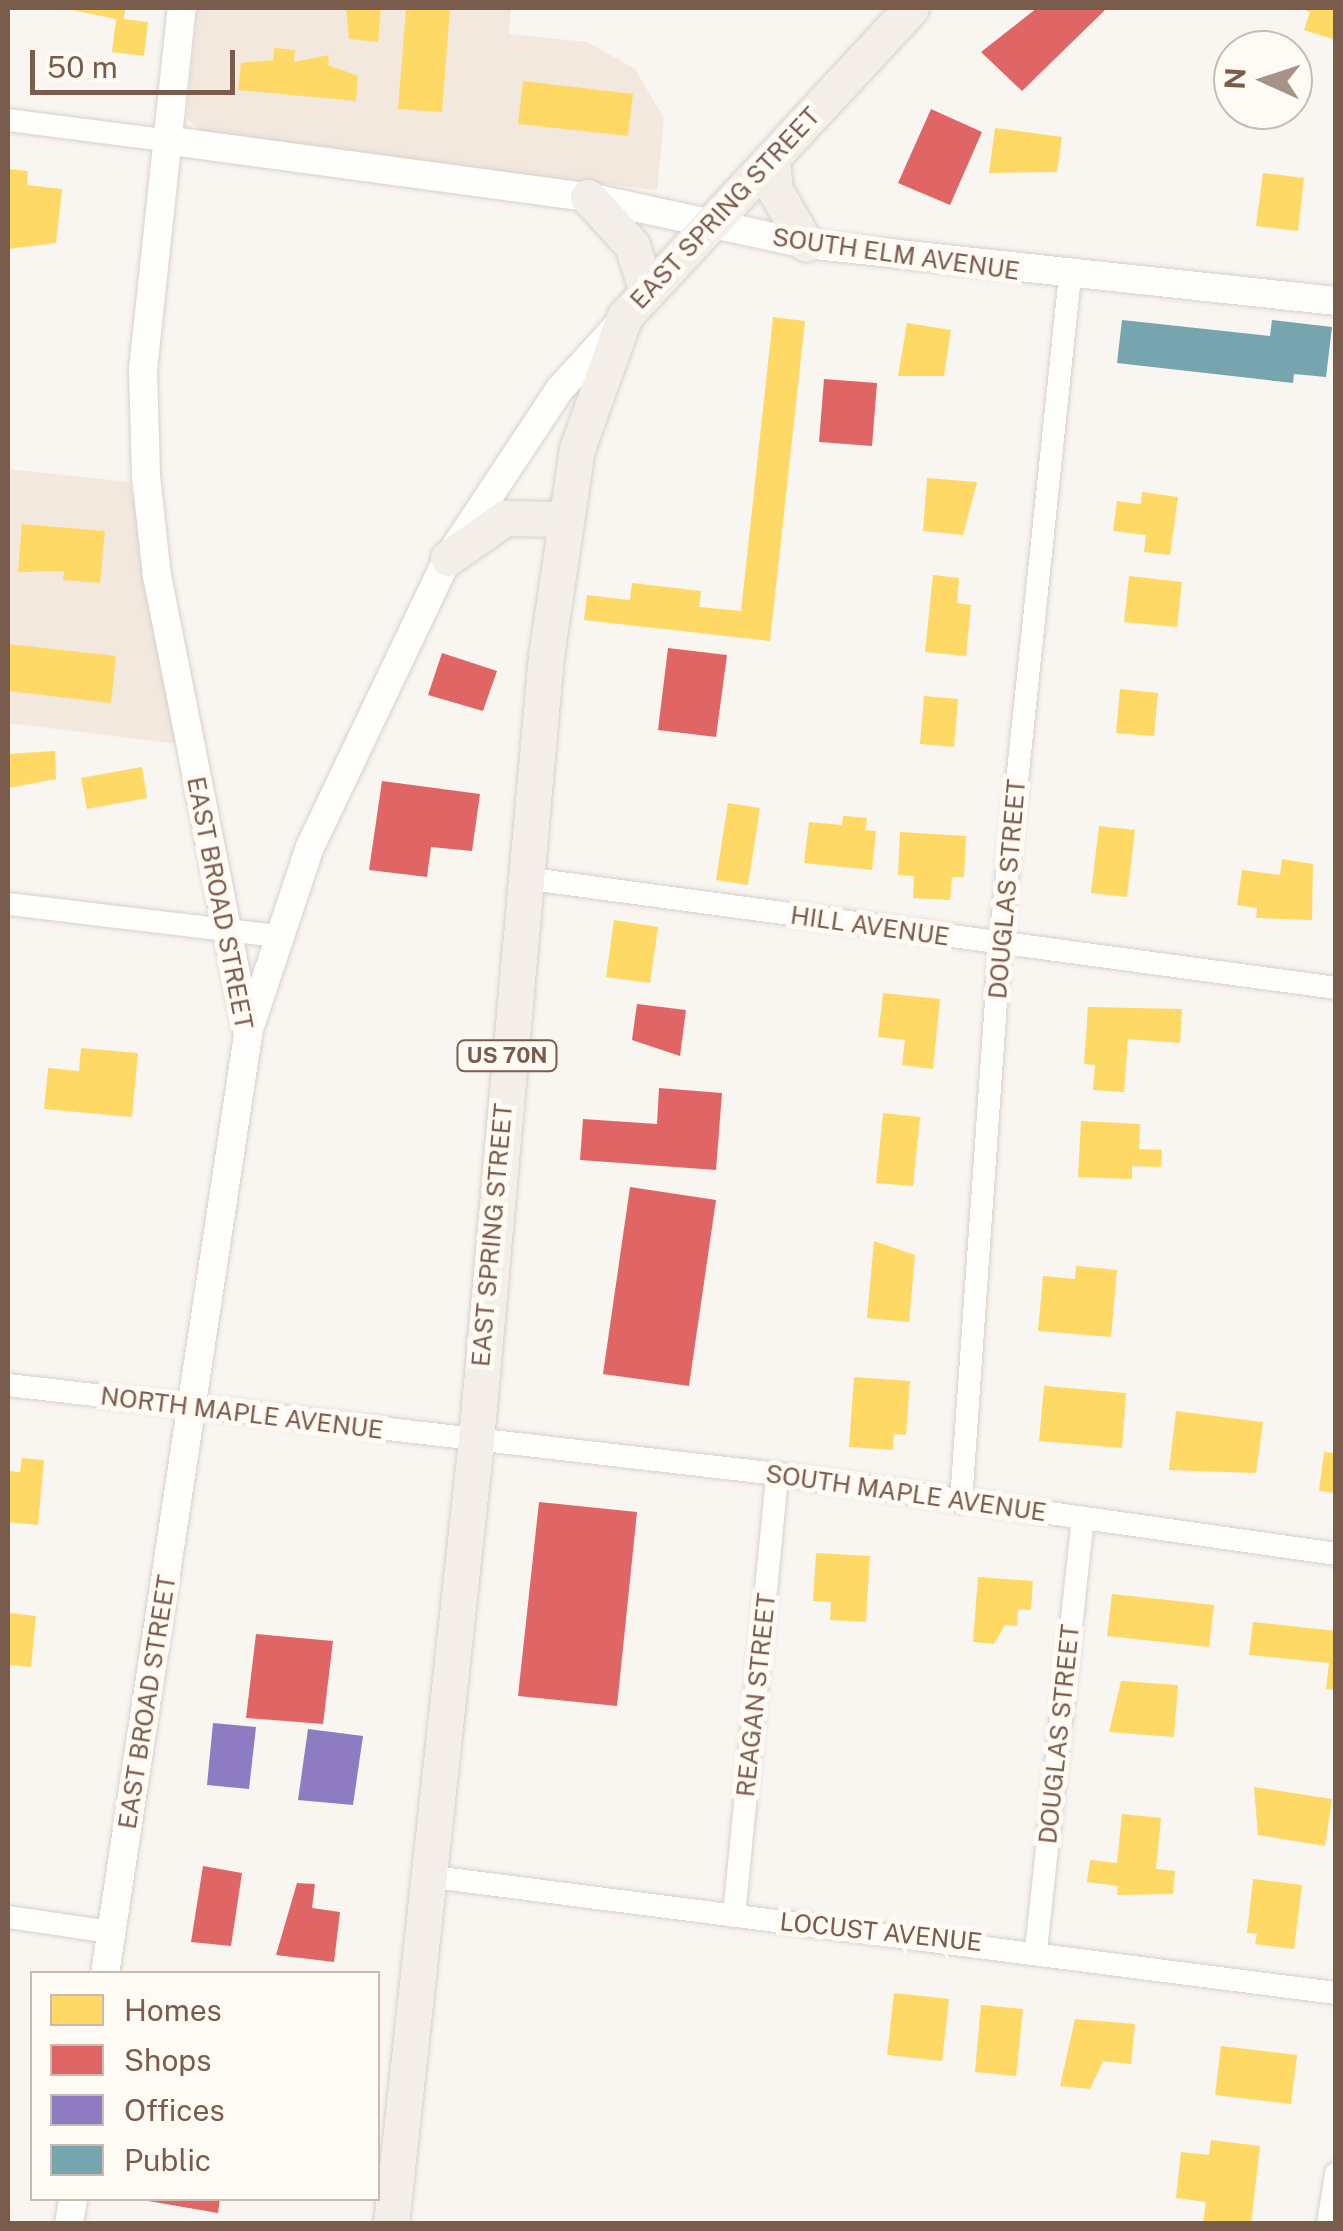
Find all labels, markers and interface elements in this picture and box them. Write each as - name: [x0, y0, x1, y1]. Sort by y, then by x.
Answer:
- scale bar: [35, 30, 240, 92]
- north arrow: [1213, 30, 1313, 130]
- text: 50 m: [47, 49, 118, 85]
- text: N: [1217, 67, 1252, 90]
- street label: EAST SPRING STREET: [624, 101, 826, 315]
- street label: SOUTH ELM AVENUE: [770, 222, 1022, 286]
- street label: EAST BROAD STREET: [181, 774, 259, 1032]
- street label: DOUGLAS STREET: [982, 778, 1032, 1000]
- street label: HILL AVENUE: [789, 900, 951, 952]
- road number: US 70N: [454, 1039, 560, 1073]
- street label: EAST SPRING STREET: [466, 1102, 518, 1368]
- street label: NORTH MAPLE AVENUE: [99, 1381, 385, 1445]
- street label: SOUTH MAPLE AVENUE: [764, 1458, 1048, 1528]
- street label: EAST BROAD STREET: [112, 1573, 182, 1831]
- street label: REAGAN STREET: [730, 1592, 782, 1798]
- street label: DOUGLAS STREET: [1033, 1623, 1085, 1845]
- street label: LOCUST AVENUE: [778, 1906, 984, 1958]
- legend: [30, 1971, 380, 2201]
- text: Homes: [124, 1992, 222, 2028]
- text: Shops: [124, 2042, 211, 2078]
- text: Offices: [124, 2092, 225, 2128]
- text: Public: [124, 2142, 211, 2178]

